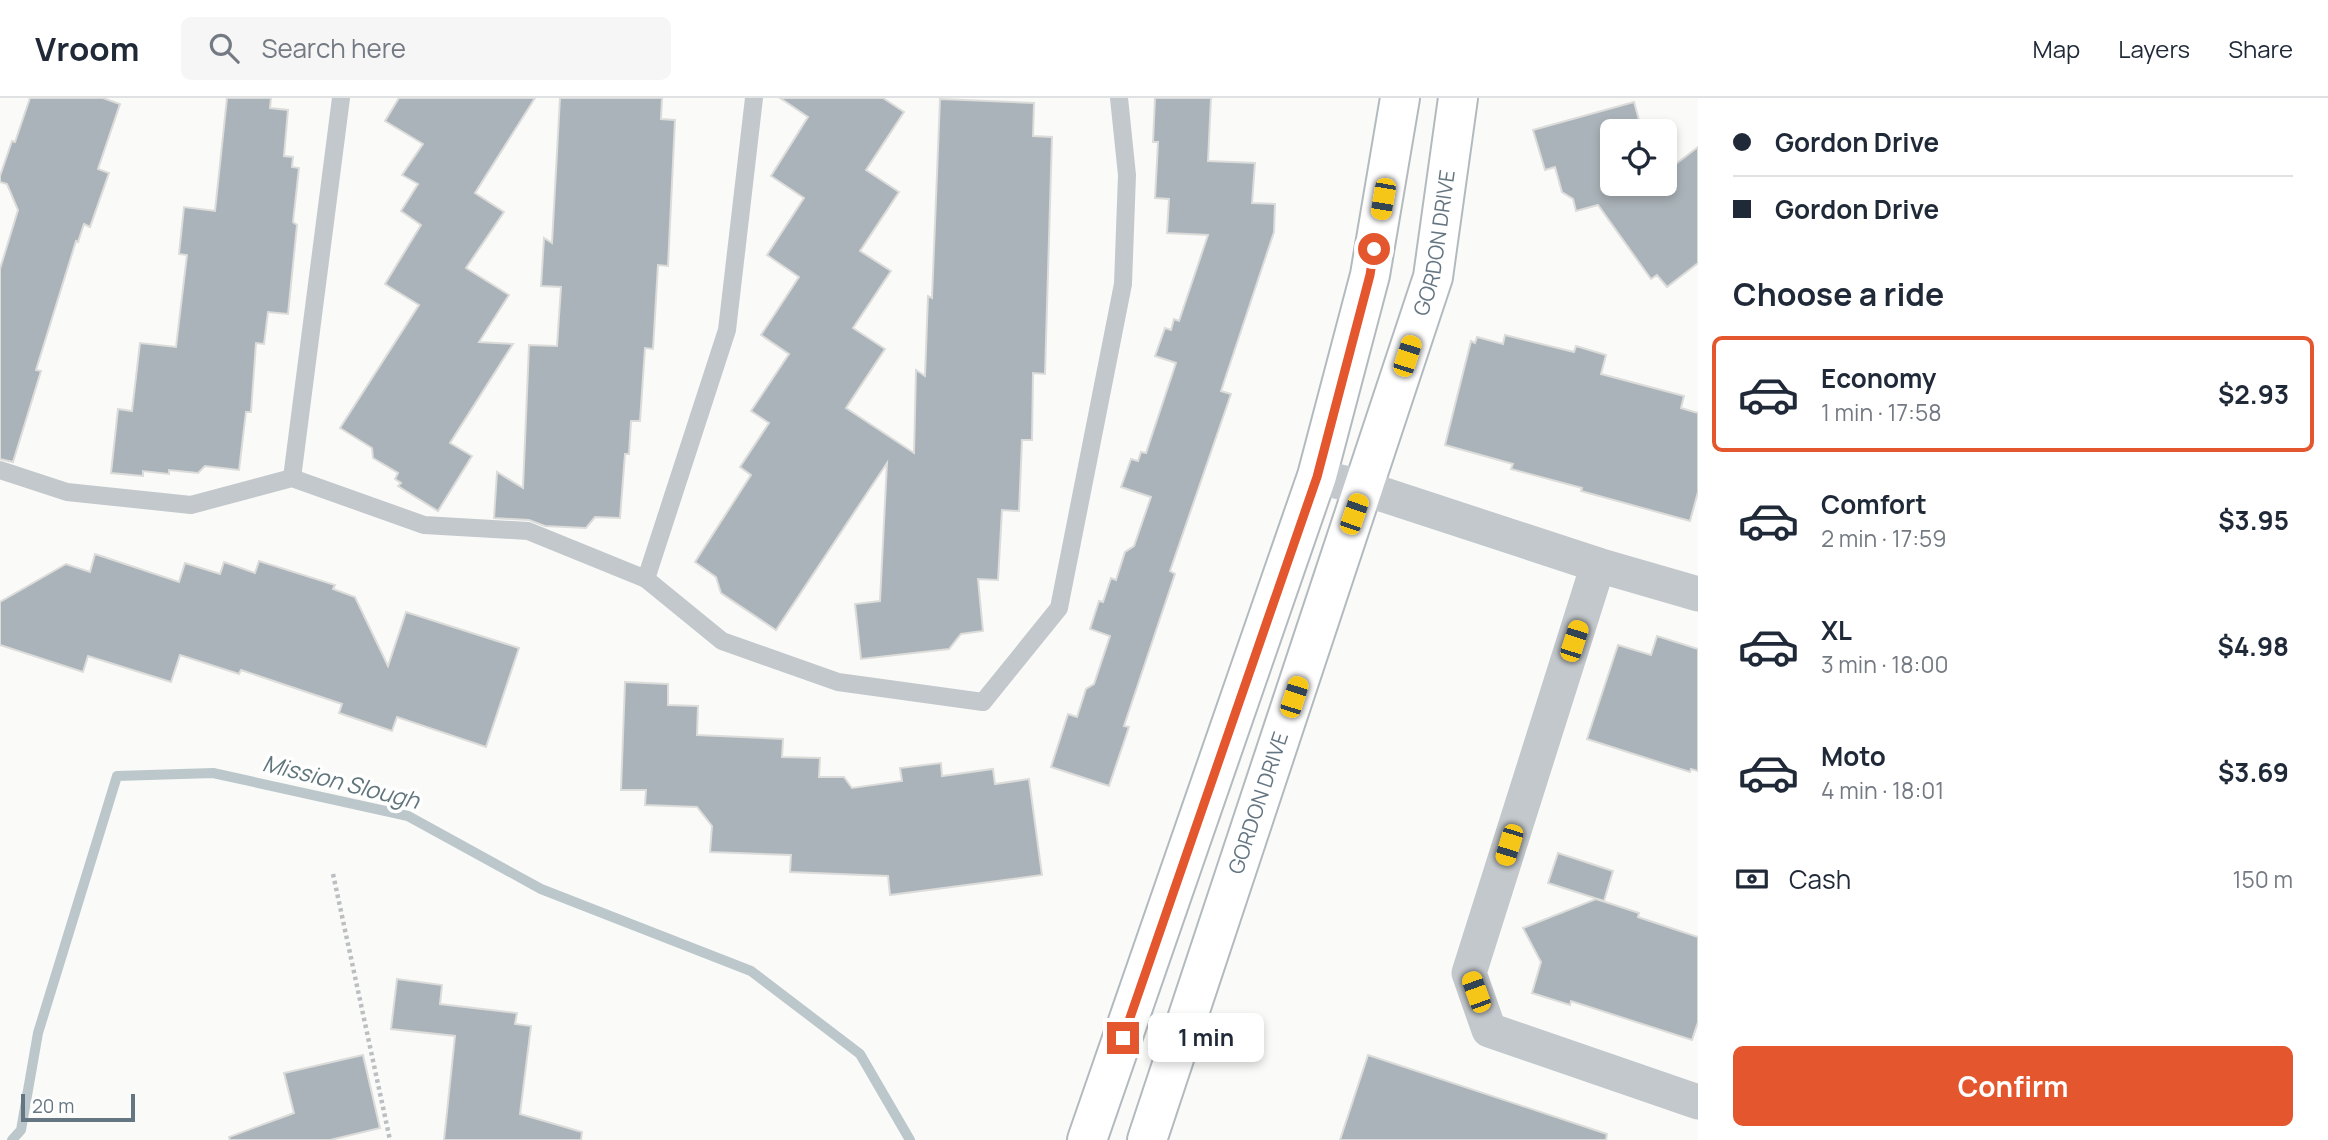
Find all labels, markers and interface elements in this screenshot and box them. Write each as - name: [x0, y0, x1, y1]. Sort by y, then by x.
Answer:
- search box: [181, 17, 671, 80]
- text: Vroom: [35, 26, 139, 71]
- icon: search: [205, 29, 243, 67]
- text: Search here: [261, 30, 406, 66]
- text: Map: [2033, 32, 2080, 65]
- text: Layers: [2118, 32, 2190, 65]
- text: Share: [2228, 32, 2293, 65]
- map controls: [1600, 119, 1677, 196]
- button: locate: [1600, 119, 1677, 196]
- text: Gordon Drive: [1775, 124, 1939, 160]
- street label: GORDON DRIVE: [1406, 168, 1461, 319]
- car: [1370, 176, 1397, 222]
- text: Gordon Drive: [1775, 191, 1939, 227]
- route start: [1358, 233, 1390, 265]
- text: Choose a ride: [1733, 272, 1944, 316]
- car: [1391, 333, 1424, 379]
- text: Economy: [1821, 360, 1936, 396]
- icon: car: [1737, 363, 1800, 426]
- text: $2.93: [2218, 376, 2289, 412]
- text: 1 min · 17:58: [1821, 396, 1942, 428]
- text: Comfort: [1821, 486, 1927, 522]
- icon: car: [1737, 489, 1800, 552]
- car: [1338, 491, 1371, 537]
- text: $3.95: [2218, 502, 2289, 538]
- text: 2 min · 17:59: [1821, 522, 1947, 554]
- text: XL: [1821, 612, 1852, 648]
- icon: car: [1737, 615, 1800, 678]
- car: [1558, 618, 1591, 664]
- text: $4.98: [2217, 628, 2289, 664]
- text: 3 min · 18:00: [1821, 648, 1949, 680]
- car: [1278, 674, 1311, 720]
- street label: GORDON DRIVE: [1221, 728, 1294, 877]
- text: Moto: [1821, 738, 1886, 774]
- icon: car: [1737, 741, 1800, 804]
- water label: Mission Slough: [260, 746, 424, 816]
- text: $3.69: [2218, 754, 2289, 790]
- text: 4 min · 18:01: [1821, 774, 1944, 806]
- car: [1493, 822, 1526, 868]
- icon: cash: [1733, 860, 1771, 898]
- text: Cash: [1789, 861, 1851, 897]
- text: 150 m: [2233, 863, 2293, 895]
- car: [1459, 969, 1494, 1015]
- callout: 1 min: [1148, 1014, 1263, 1062]
- text: 1 min: [1178, 1021, 1234, 1053]
- route end: [1107, 1022, 1139, 1054]
- button: Confirm: [1733, 1046, 2293, 1126]
- scale bar: [21, 1091, 135, 1123]
- text: 20 m: [32, 1093, 74, 1119]

